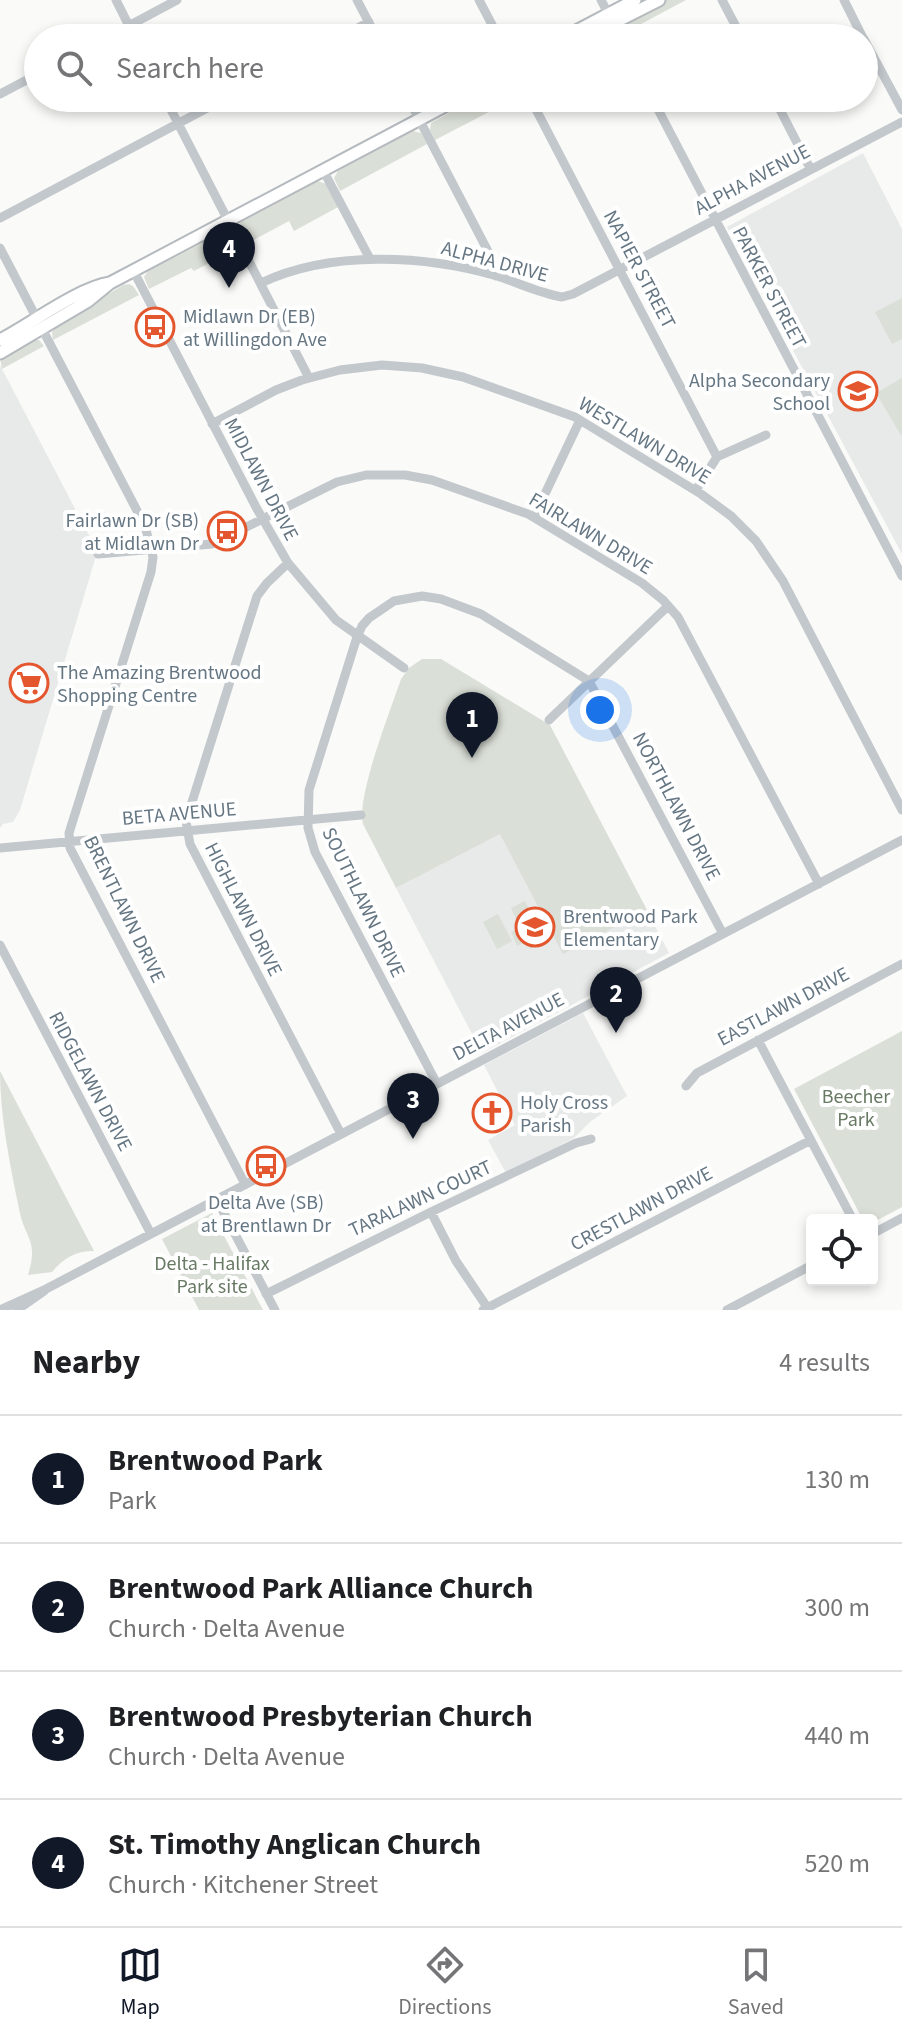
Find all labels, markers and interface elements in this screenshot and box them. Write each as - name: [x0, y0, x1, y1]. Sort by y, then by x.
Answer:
- search box: [24, 24, 878, 112]
- icon: search: [52, 46, 96, 90]
- text: Search here: [116, 47, 264, 90]
- street label: ALPHA AVENUE: [690, 138, 815, 222]
- street label: NAPIER STREET: [596, 205, 682, 334]
- pin: 4: [203, 222, 255, 288]
- street label: PARKER STREET: [725, 222, 813, 354]
- street label: ALPHA DRIVE: [438, 234, 551, 290]
- place label: Midlawn Dr (EB) at Willingdon Ave: [183, 303, 327, 354]
- bus stop icon: Midlawn Dr (EB) at Willingdon Ave: [134, 306, 176, 348]
- place label: Alpha Secondary School: [689, 367, 831, 418]
- school or university icon: Alpha Secondary School: [837, 370, 879, 412]
- street label: WESTLAWN DRIVE: [573, 390, 716, 492]
- street label: MIDLAWN DRIVE: [217, 413, 305, 546]
- street label: FAIRLAWN DRIVE: [523, 486, 658, 582]
- place label: Fairlawn Dr (SB) at Midlawn Dr: [66, 507, 199, 558]
- bus stop icon: Fairlawn Dr (SB) at Midlawn Dr: [206, 510, 248, 552]
- place label: The Amazing Brentwood Shopping Centre: [57, 659, 262, 710]
- supermarket icon: The Amazing Brentwood Shopping Centre: [8, 662, 50, 704]
- your location: [580, 690, 620, 730]
- pin: 1: [446, 692, 498, 758]
- street label: NORTHLAWN DRIVE: [625, 727, 727, 886]
- street label: BETA AVENUE: [121, 795, 238, 833]
- street label: SOUTHLAWN DRIVE: [315, 823, 412, 982]
- street label: BRENTLAWN DRIVE: [76, 831, 172, 988]
- street label: HIGHLAWN DRIVE: [197, 838, 289, 981]
- place label: Brentwood Park Elementary: [563, 903, 698, 954]
- school or university icon: Brentwood Park Elementary: [514, 906, 556, 948]
- street label: EASTLAWN DRIVE: [713, 960, 854, 1053]
- pin: 2: [590, 967, 642, 1033]
- street label: DELTA AVENUE: [448, 986, 569, 1068]
- street label: RIDGELAWN DRIVE: [41, 1007, 139, 1156]
- pin: 3: [387, 1073, 439, 1139]
- park label: Beecher Park: [822, 1083, 890, 1134]
- place label: Holy Cross Parish: [520, 1089, 608, 1140]
- church icon: Holy Cross Parish: [471, 1092, 513, 1134]
- bus stop icon: Delta Ave (SB) at Brentlawn Dr: [245, 1145, 287, 1187]
- street label: TARALAWN COURT: [344, 1153, 497, 1244]
- street label: CRESTLAWN DRIVE: [565, 1160, 718, 1258]
- place label: Delta Ave (SB) at Brentlawn Dr: [201, 1189, 331, 1240]
- map controls: [806, 1214, 878, 1286]
- button: locate: [806, 1214, 878, 1286]
- park label: Delta - Halifax Park site: [154, 1250, 270, 1301]
- text: Nearby: [32, 1338, 140, 1387]
- text: 4 results: [779, 1344, 870, 1381]
- text: Brentwood Park: [108, 1439, 323, 1482]
- text: 1: [51, 1461, 65, 1498]
- text: 130 m: [804, 1461, 870, 1498]
- text: Park: [108, 1482, 157, 1519]
- text: Brentwood Park Alliance Church: [108, 1567, 533, 1610]
- text: 2: [51, 1589, 65, 1626]
- text: 300 m: [804, 1589, 870, 1626]
- text: Church · Delta Avenue: [108, 1610, 345, 1647]
- text: Brentwood Presbyterian Church: [108, 1695, 533, 1738]
- text: 3: [51, 1717, 65, 1754]
- text: 440 m: [804, 1717, 870, 1754]
- text: Church · Delta Avenue: [108, 1738, 345, 1775]
- text: St. Timothy Anglican Church: [108, 1823, 481, 1866]
- text: 4: [51, 1845, 65, 1882]
- text: 520 m: [804, 1845, 870, 1882]
- text: Church · Kitchener Street: [108, 1866, 378, 1903]
- tab: Map: [118, 1943, 162, 2023]
- tab: Directions: [398, 1943, 491, 2023]
- tab: Saved: [728, 1943, 784, 2023]

